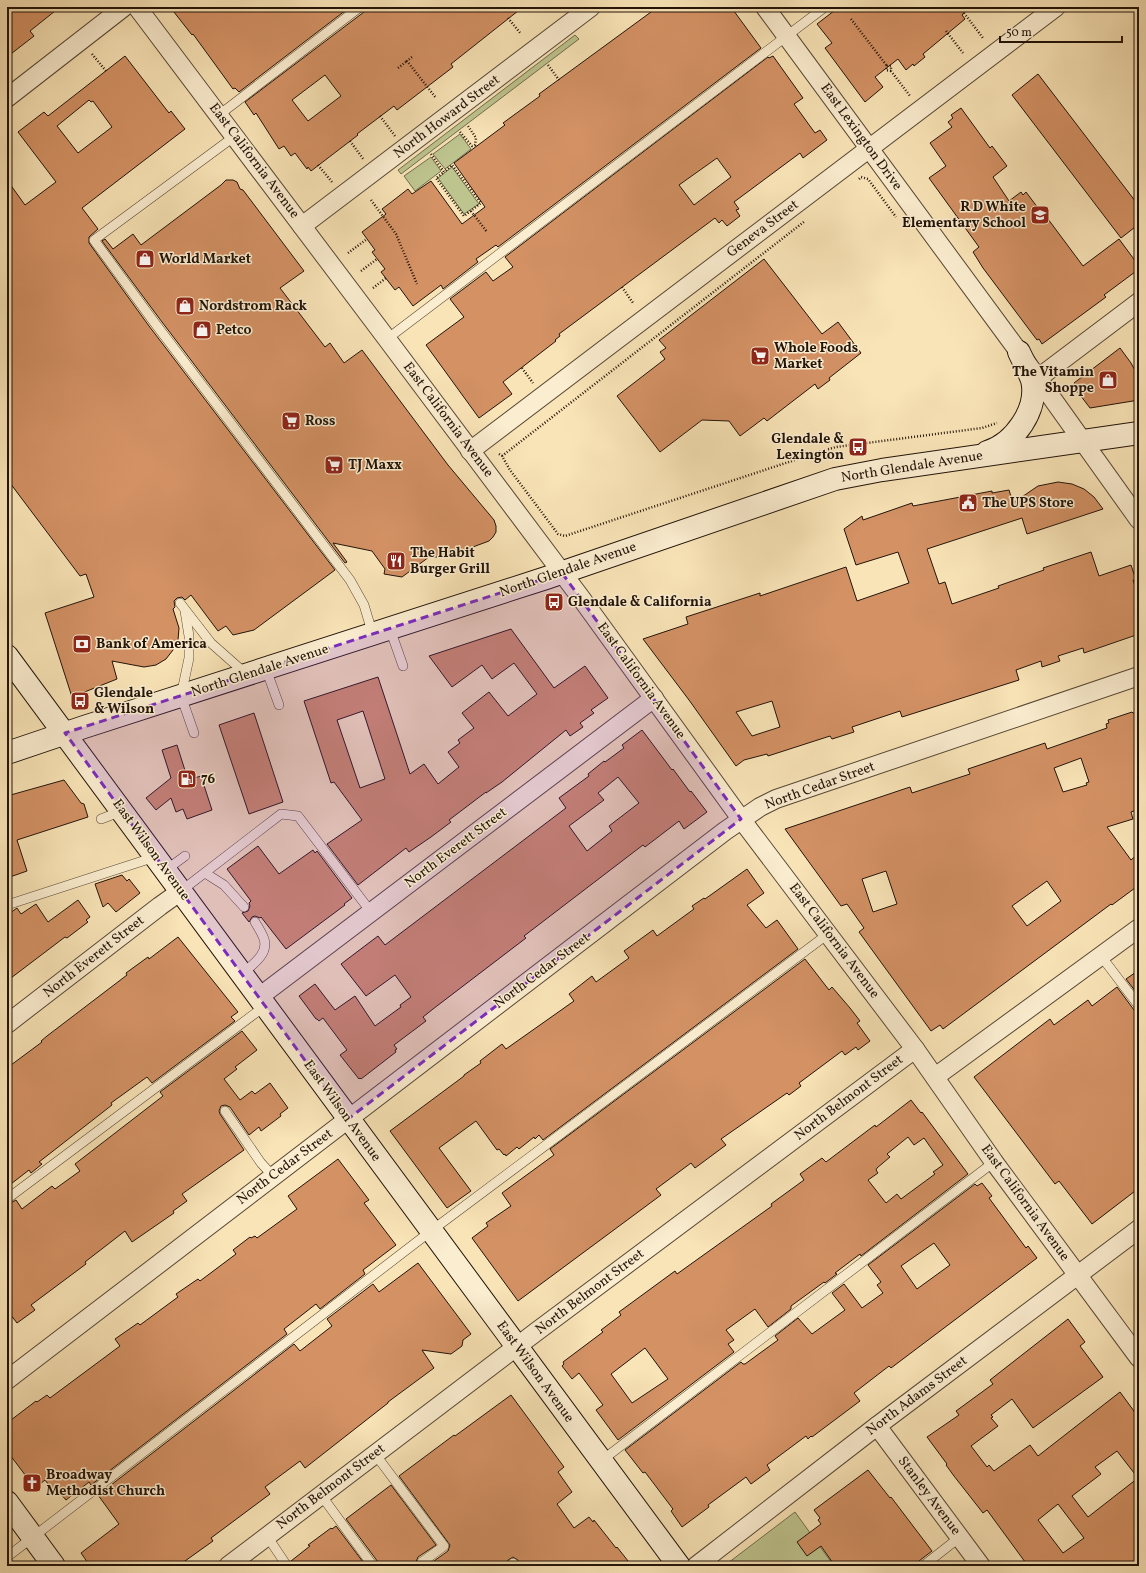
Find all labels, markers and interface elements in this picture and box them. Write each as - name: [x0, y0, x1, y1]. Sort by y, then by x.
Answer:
- scale bar: [1000, 18, 1122, 44]
- text: 50 m: [1006, 25, 1032, 41]
- street label: North Howard Street: [390, 71, 504, 163]
- street label: East Lexington Drive: [816, 80, 907, 195]
- street label: East California Avenue: [204, 99, 304, 223]
- street label: Geneva Street: [723, 196, 803, 262]
- place label: R D White Elementary School: [902, 198, 1026, 233]
- school or university icon: R D White Elementary School: [1029, 204, 1051, 226]
- shop icon: World Market: [134, 248, 156, 270]
- place label: World Market: [159, 250, 251, 269]
- shop icon: Nordstrom Rack: [174, 295, 196, 317]
- place label: Nordstrom Rack: [199, 297, 308, 316]
- shop icon: Petco: [191, 319, 213, 341]
- place label: Petco: [216, 321, 252, 340]
- place label: Whole Foods Market: [774, 339, 858, 374]
- supermarket icon: Whole Foods Market: [749, 345, 771, 367]
- street label: East California Avenue: [398, 358, 498, 482]
- place label: The Vitamin Shoppe: [1012, 363, 1094, 398]
- shop icon: The Vitamin Shoppe: [1097, 369, 1119, 391]
- supermarket icon: Ross: [280, 410, 302, 432]
- place label: Ross: [305, 412, 336, 431]
- place label: Glendale & Lexington: [771, 430, 844, 465]
- bus stop icon: Glendale & Lexington: [847, 436, 869, 458]
- street label: North Glendale Avenue: [840, 446, 985, 488]
- supermarket icon: TJ Maxx: [323, 454, 345, 476]
- place label: TJ Maxx: [348, 456, 402, 475]
- public building icon: The UPS Store: [957, 492, 979, 514]
- place label: The UPS Store: [982, 494, 1074, 513]
- street label: North Glendale Avenue: [497, 538, 639, 602]
- place label: The Habit Burger Grill: [410, 544, 490, 579]
- restaurant icon: The Habit Burger Grill: [385, 550, 407, 572]
- bus stop icon: Glendale & California: [543, 591, 565, 613]
- place label: Glendale & California: [568, 593, 712, 612]
- street label: East California Avenue: [592, 619, 690, 743]
- bank icon: Bank of America: [71, 633, 93, 655]
- place label: Bank of America: [96, 635, 207, 654]
- street label: North Glendale Avenue: [189, 640, 331, 702]
- place label: Glendale & Wilson: [94, 684, 154, 719]
- bus stop icon: Glendale & Wilson: [69, 690, 91, 712]
- street label: North Cedar Street: [762, 757, 878, 815]
- fuel station icon: 76: [176, 768, 198, 790]
- place label: 76: [201, 770, 216, 789]
- street label: East Wilson Avenue: [108, 795, 194, 905]
- street label: North Everett Street: [401, 803, 511, 893]
- street label: East California Avenue: [784, 879, 884, 1003]
- street label: North Everett Street: [39, 911, 149, 1003]
- street label: North Cedar Street: [490, 929, 594, 1013]
- street label: North Belmont Street: [791, 1051, 907, 1145]
- street label: East Wilson Avenue: [299, 1056, 385, 1166]
- street label: North Cedar Street: [233, 1125, 337, 1209]
- street label: East California Avenue: [976, 1141, 1074, 1265]
- street label: North Belmont Street: [532, 1245, 648, 1339]
- street label: East Wilson Avenue: [492, 1317, 578, 1427]
- street label: North Adams Street: [863, 1352, 972, 1440]
- street label: North Belmont Street: [273, 1440, 389, 1534]
- street label: Stanley Avenue: [893, 1453, 965, 1540]
- place label: Broadway Methodist Church: [46, 1466, 165, 1501]
- church icon: Broadway Methodist Church: [21, 1472, 43, 1494]

